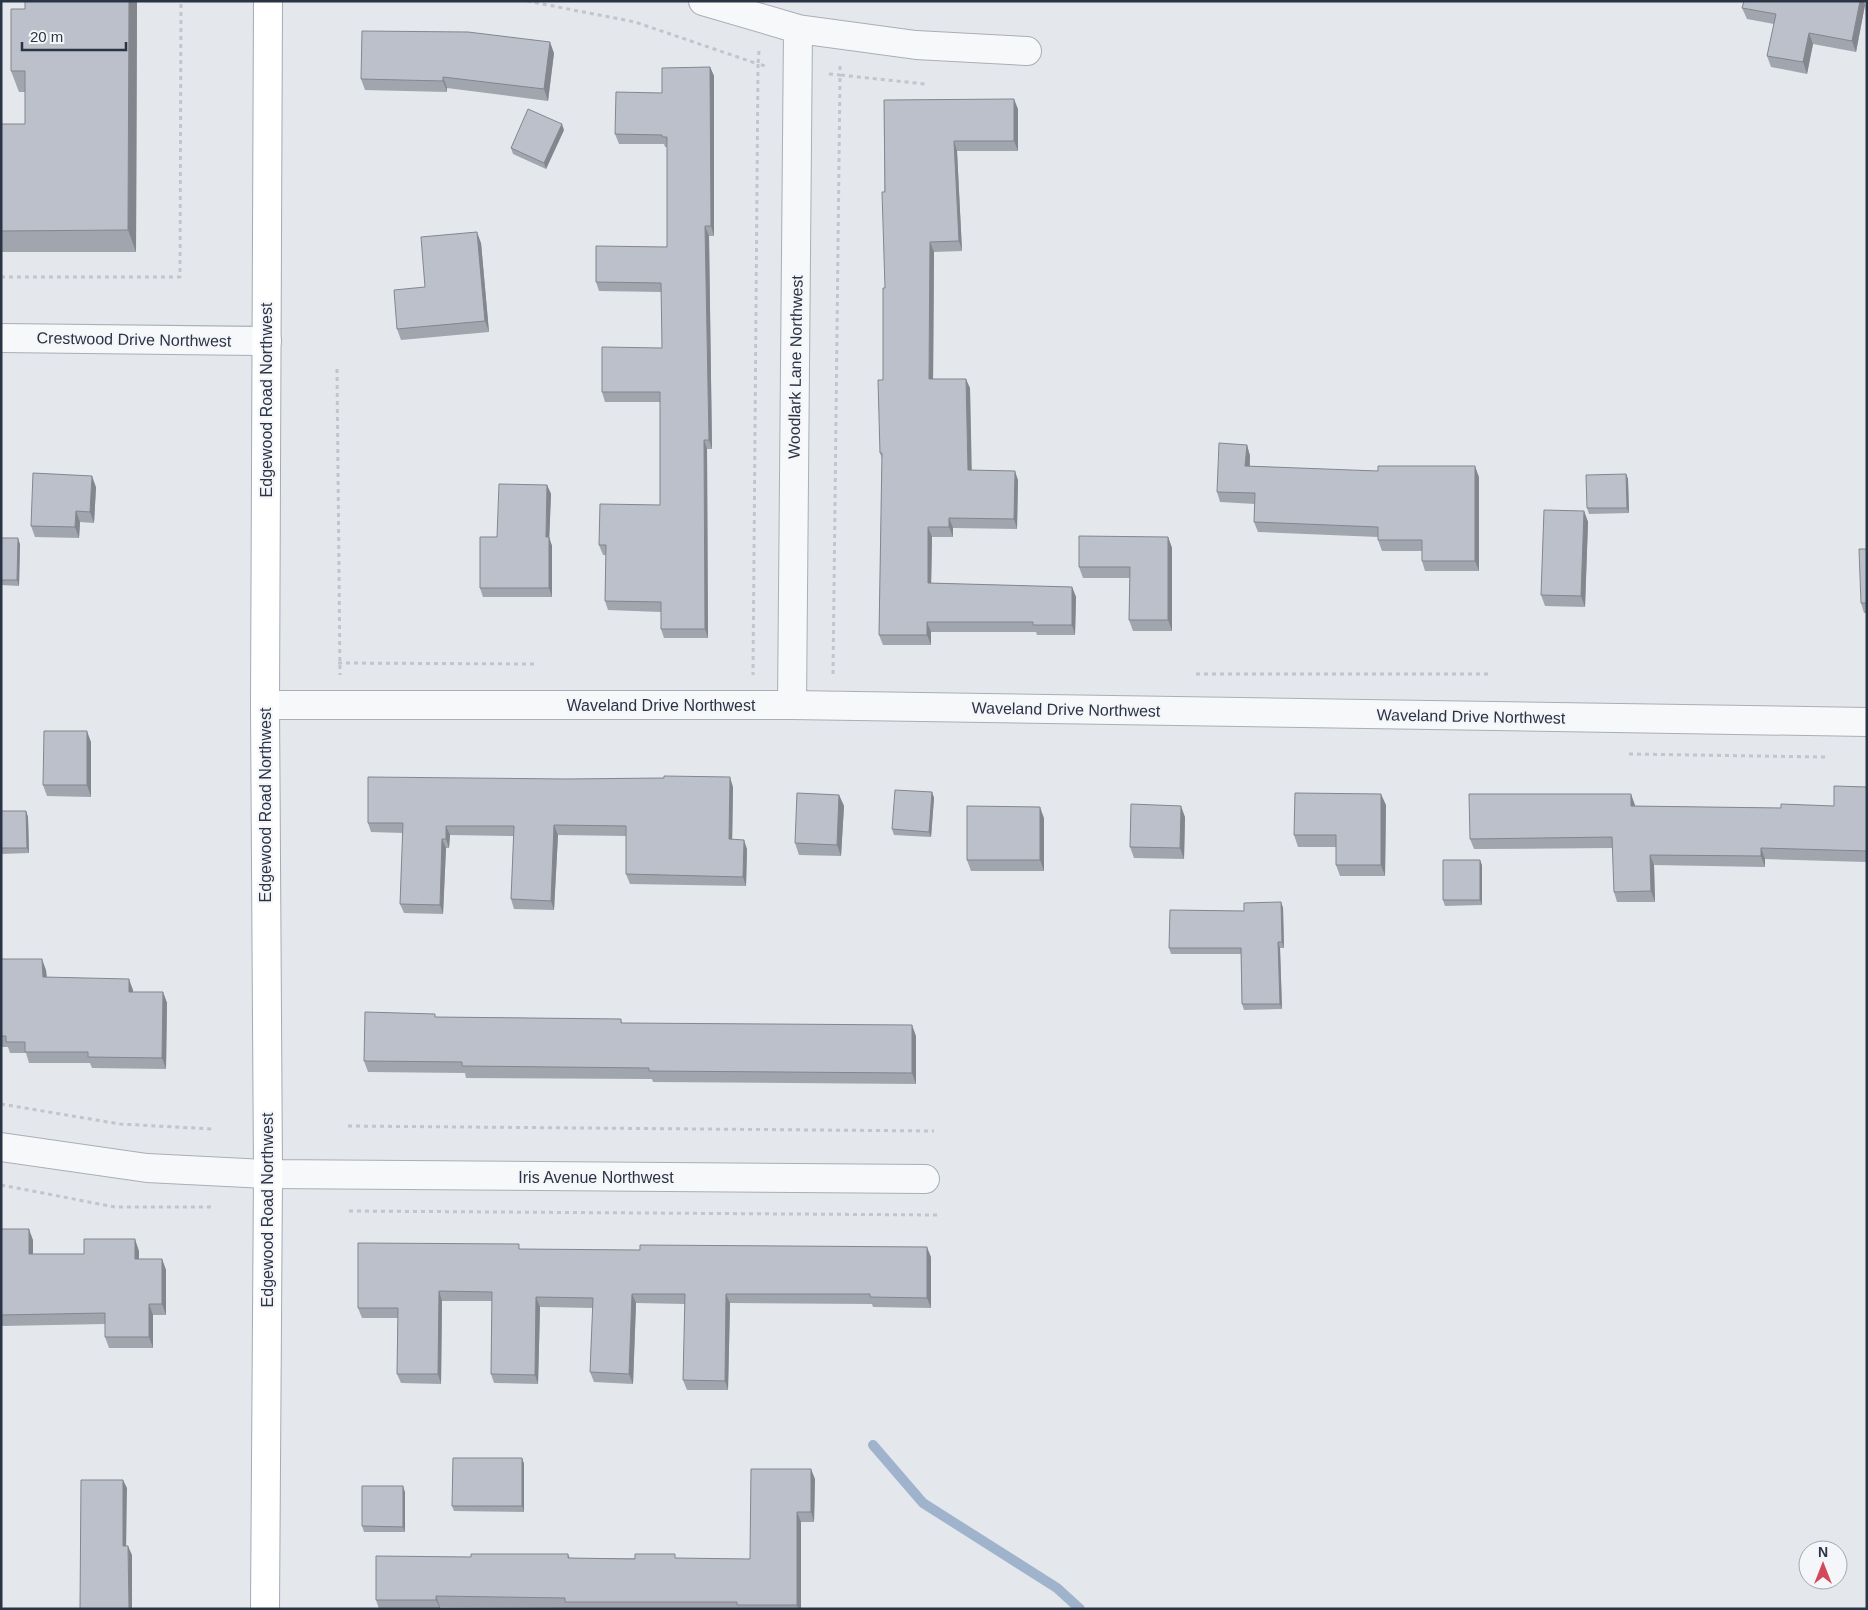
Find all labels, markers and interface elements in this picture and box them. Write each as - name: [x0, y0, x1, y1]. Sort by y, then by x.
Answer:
- scale bar: [22, 20, 126, 52]
- text: 20 m: [30, 28, 63, 45]
- street label: Woodlark Lane Northwest: [785, 274, 806, 459]
- street label: Edgewood Road Northwest: [258, 302, 275, 497]
- street label: Crestwood Drive Northwest: [36, 329, 232, 350]
- street label: Waveland Drive Northwest: [567, 697, 756, 714]
- street label: Waveland Drive Northwest: [971, 699, 1161, 720]
- street label: Waveland Drive Northwest: [1376, 706, 1566, 727]
- street label: Edgewood Road Northwest: [257, 707, 274, 902]
- street label: Edgewood Road Northwest: [259, 1112, 276, 1307]
- street label: Iris Avenue Northwest: [518, 1169, 674, 1186]
- north arrow: [1798, 1540, 1848, 1590]
- text: N: [1818, 1544, 1828, 1560]

